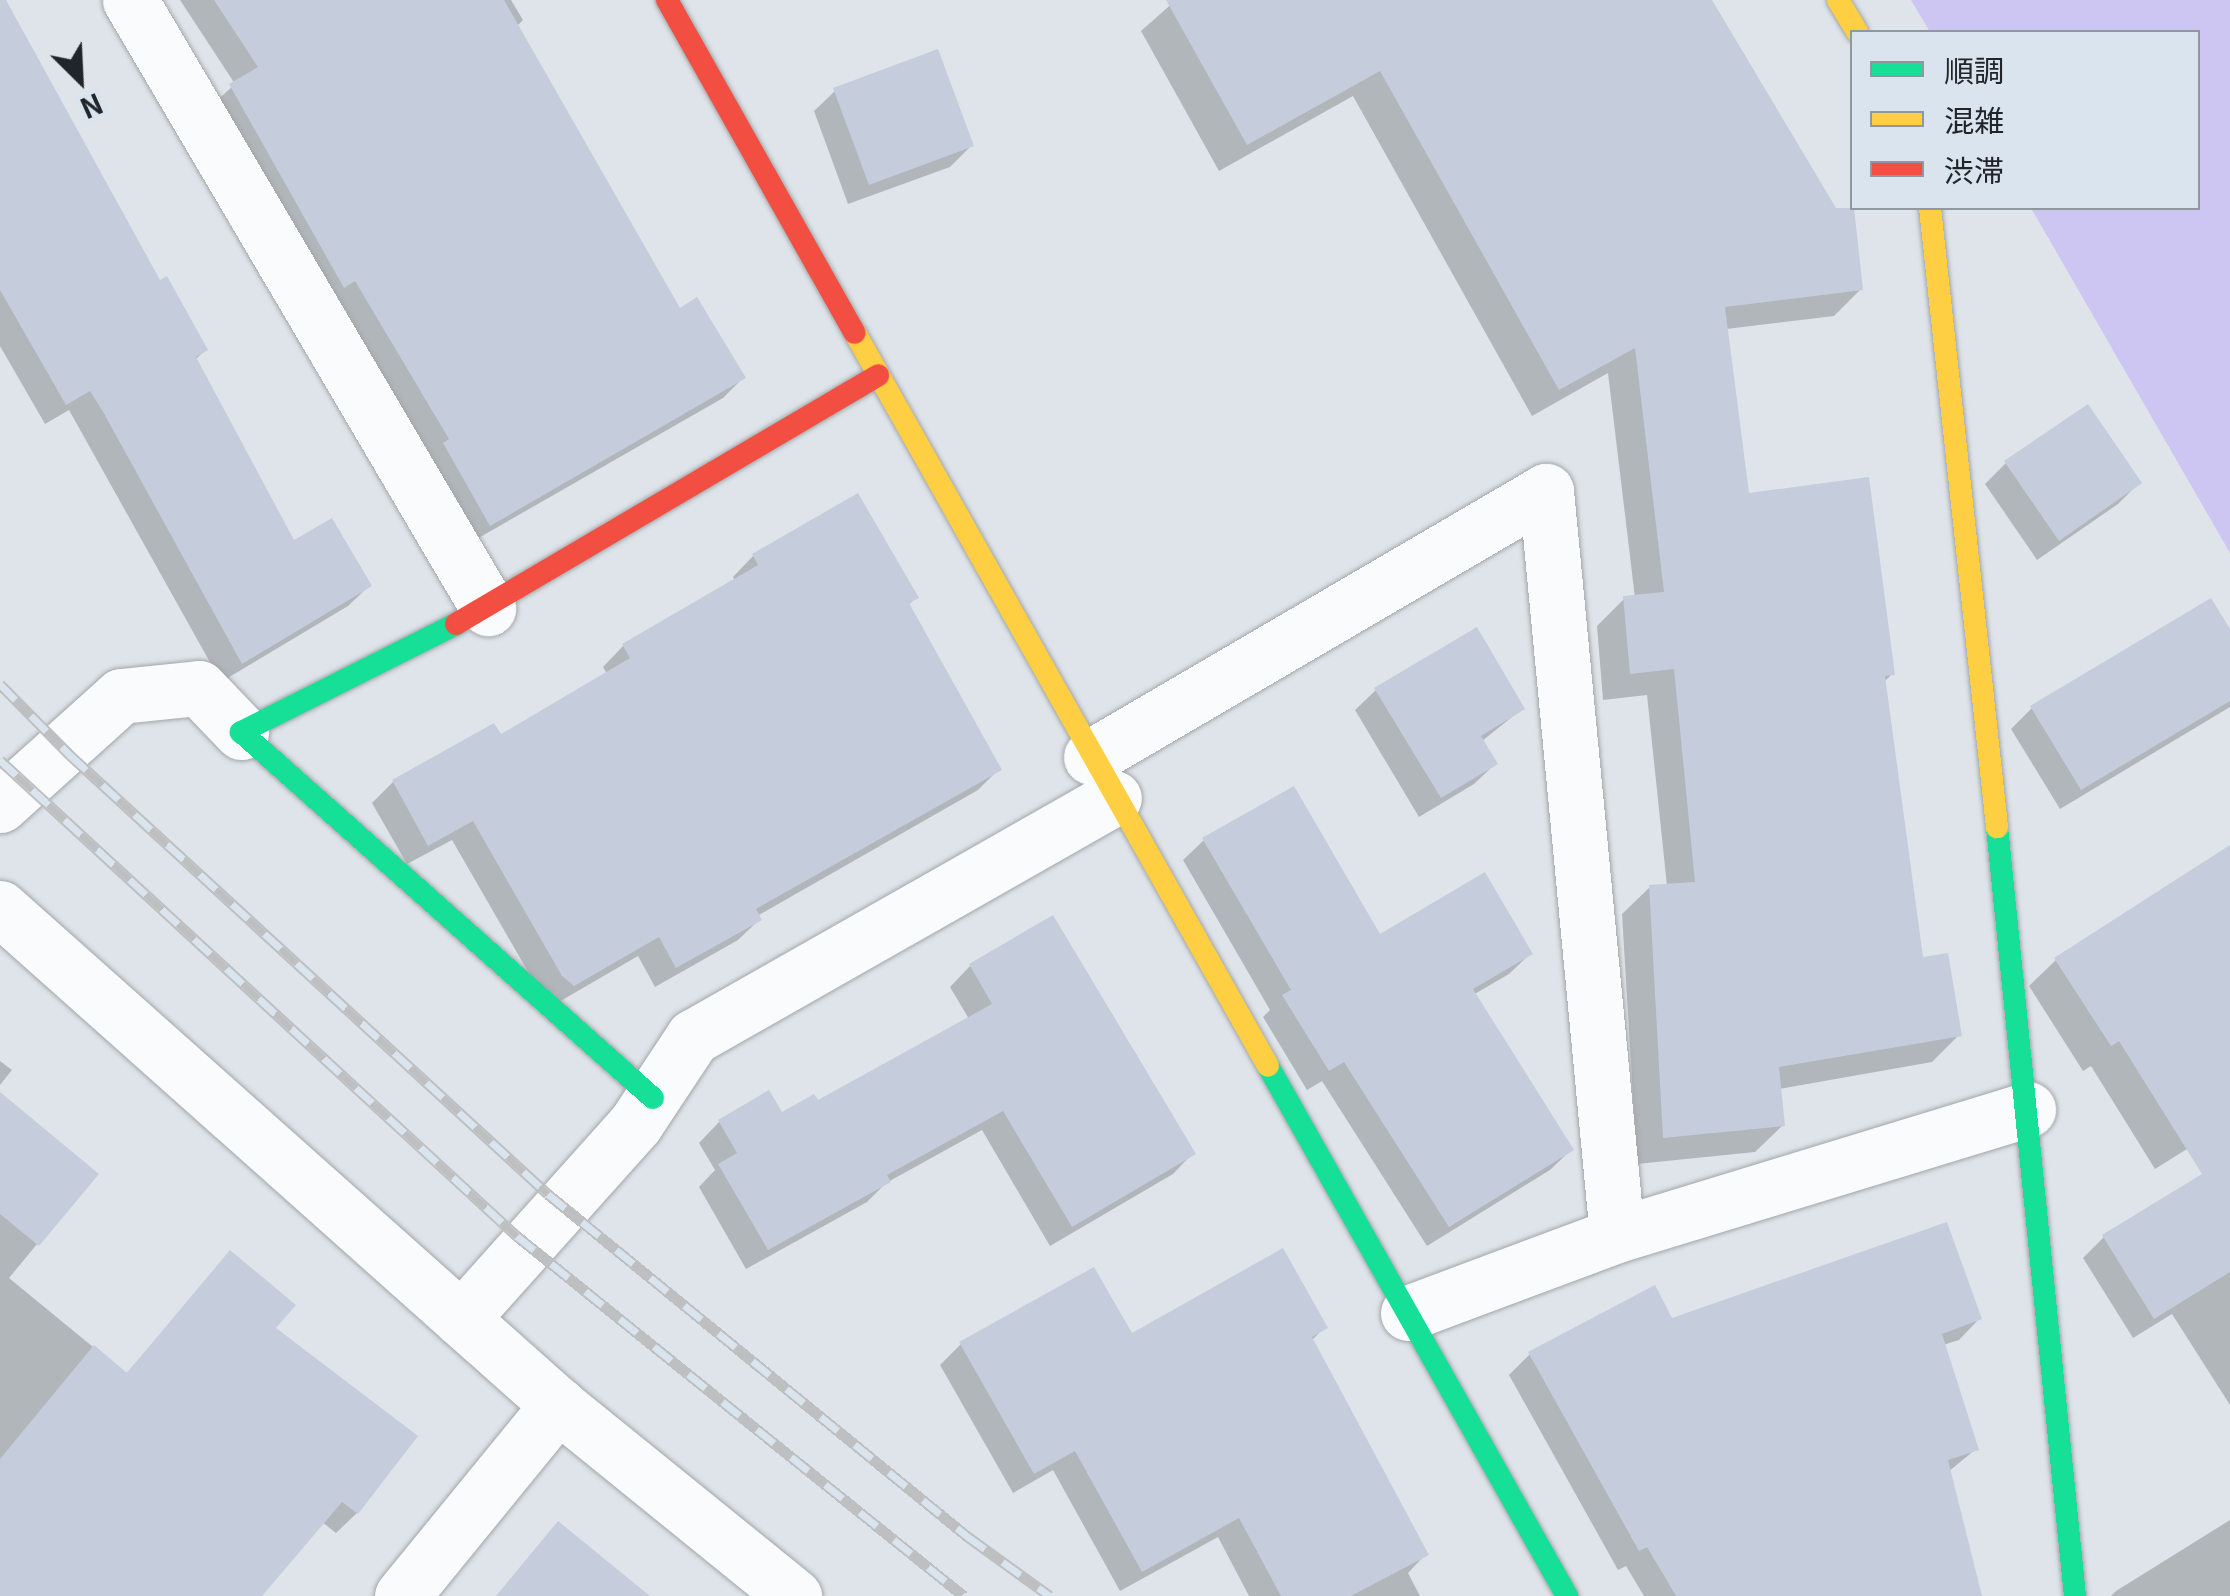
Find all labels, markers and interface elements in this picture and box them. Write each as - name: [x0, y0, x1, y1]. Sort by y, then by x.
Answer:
- north arrow: [30, 30, 130, 130]
- legend: [1850, 30, 2200, 210]
- text: 順調: [1944, 47, 2004, 91]
- text: N: [74, 85, 110, 130]
- text: 混雑: [1944, 97, 2004, 141]
- text: 渋滞: [1944, 147, 2004, 191]

